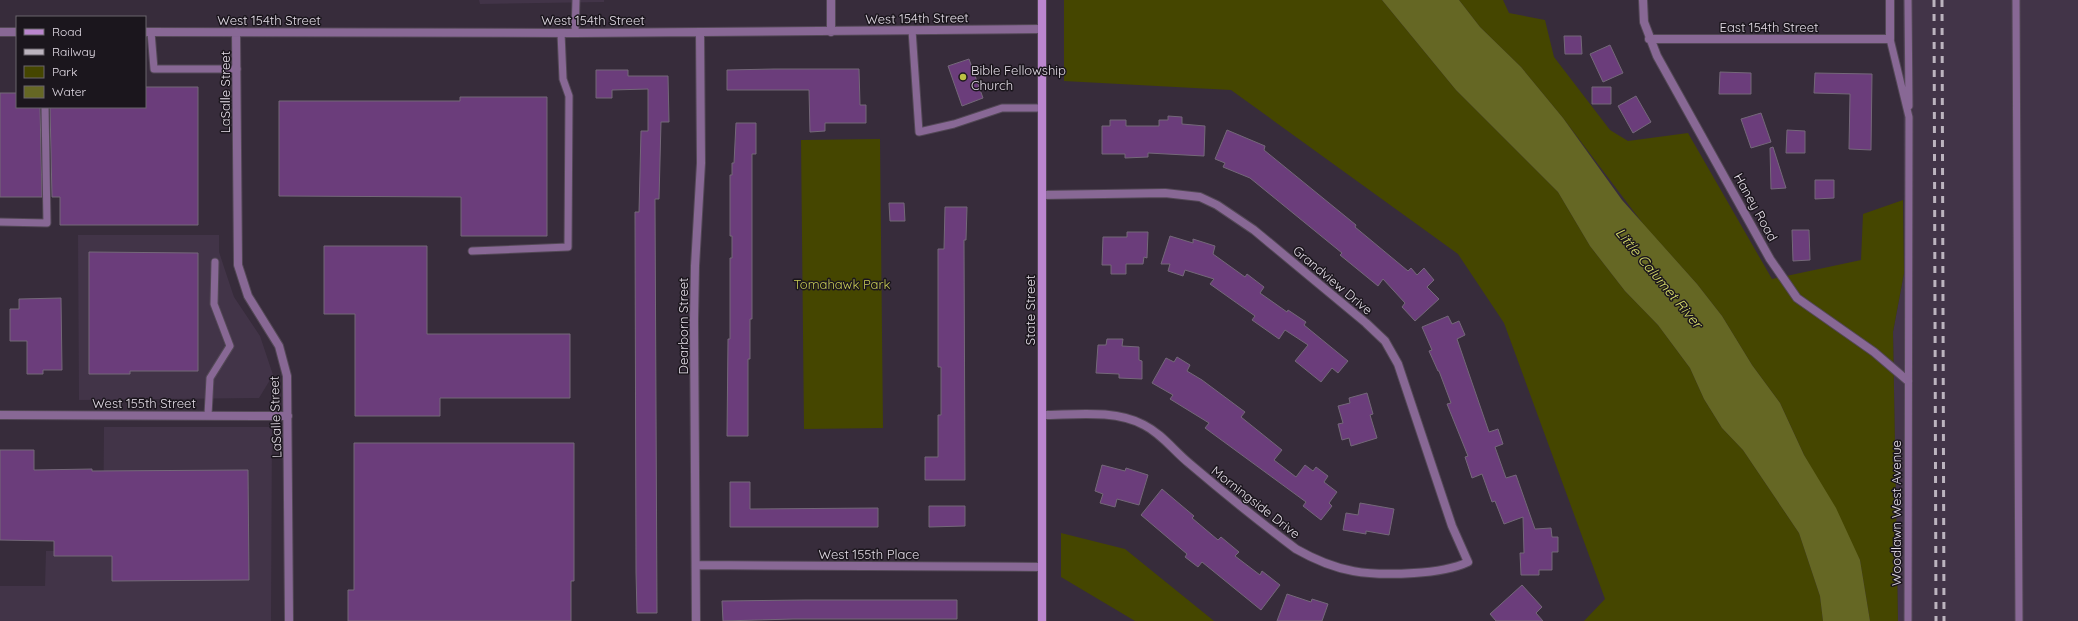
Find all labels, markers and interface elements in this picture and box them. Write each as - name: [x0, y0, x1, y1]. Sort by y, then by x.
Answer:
- street label: West 154th Street: [865, 9, 969, 27]
- street label: West 154th Street: [217, 12, 321, 28]
- street label: West 154th Street: [541, 12, 645, 28]
- legend: [16, 16, 146, 108]
- street label: East 154th Street: [1720, 19, 1818, 35]
- text: Road: [52, 24, 82, 39]
- text: Railway: [52, 44, 96, 59]
- street label: LaSalle Street: [217, 51, 233, 133]
- place label: Bible Fellowship Church: [971, 62, 1066, 93]
- text: Park: [52, 64, 77, 79]
- marker: Bible Fellowship Church: [958, 72, 968, 82]
- text: Water: [52, 84, 87, 99]
- street label: Haney Road: [1731, 170, 1781, 244]
- water label: Little Calumet River: [1612, 224, 1707, 333]
- street label: Grandview Drive: [1290, 242, 1376, 318]
- street label: State Street: [1022, 275, 1038, 345]
- park label: Tomahawk Park: [794, 276, 890, 292]
- street label: Dearborn Street: [675, 277, 691, 375]
- street label: LaSalle Street: [266, 376, 284, 458]
- street label: West 155th Street: [92, 395, 196, 411]
- street label: Woodlawn West Avenue: [1888, 440, 1904, 586]
- street label: Morningside Drive: [1208, 462, 1304, 542]
- street label: West 155th Place: [819, 546, 919, 562]

